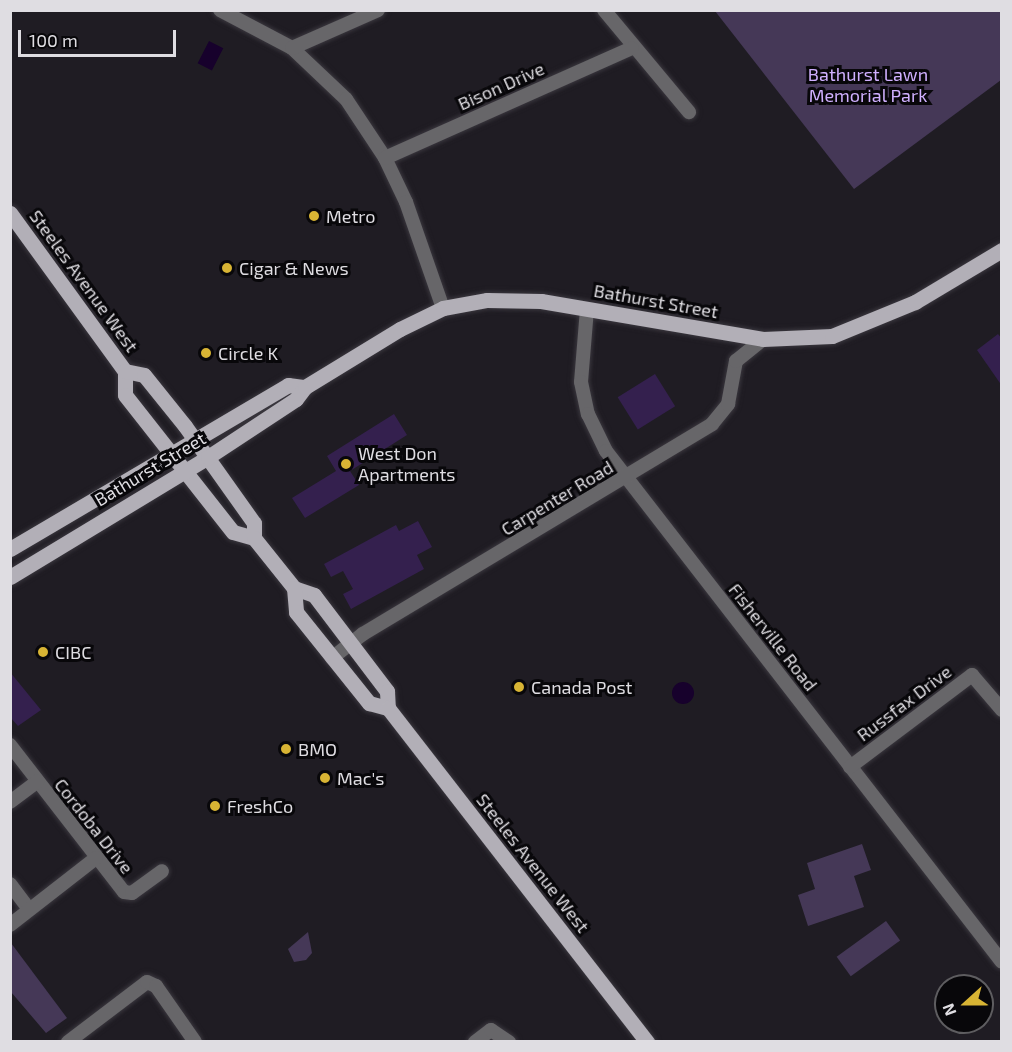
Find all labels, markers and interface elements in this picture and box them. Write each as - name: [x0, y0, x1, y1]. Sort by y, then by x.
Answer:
- scale bar: [21, 18, 178, 56]
- text: 100 m: [29, 29, 78, 51]
- street label: Bison Drive: [454, 57, 548, 115]
- park label: Bathurst Lawn Memorial Park: [808, 64, 928, 106]
- street label: Steeles Avenue West: [25, 205, 143, 357]
- place label: Metro: [326, 205, 376, 227]
- marker: Metro: [307, 209, 321, 223]
- place label: Cigar & News: [239, 257, 349, 279]
- marker: Cigar & News: [220, 261, 234, 275]
- street label: Bathurst Street: [592, 279, 720, 323]
- place label: Circle K: [218, 342, 278, 364]
- marker: Circle K: [199, 346, 213, 360]
- street label: Bathurst Street: [90, 427, 210, 511]
- place label: West Don Apartments: [358, 443, 455, 486]
- street label: Carpenter Road: [497, 456, 617, 540]
- marker: West Don Apartments: [339, 457, 353, 471]
- street label: Fisherville Road: [724, 579, 822, 695]
- place label: CIBC: [55, 641, 91, 663]
- marker: CIBC: [36, 645, 50, 659]
- street label: Russfax Drive: [853, 660, 955, 746]
- place label: Canada Post: [531, 676, 632, 698]
- marker: Canada Post: [512, 680, 526, 694]
- place label: BMO: [298, 738, 337, 760]
- marker: BMO: [279, 742, 293, 756]
- place label: Mac's: [337, 767, 384, 789]
- marker: Mac's: [318, 771, 332, 785]
- street label: Cordoba Drive: [50, 774, 138, 878]
- street label: Steeles Avenue West: [472, 789, 594, 937]
- place label: FreshCo: [227, 795, 293, 817]
- marker: FreshCo: [208, 799, 222, 813]
- north arrow: [934, 974, 994, 1034]
- text: N: [938, 1001, 960, 1019]

